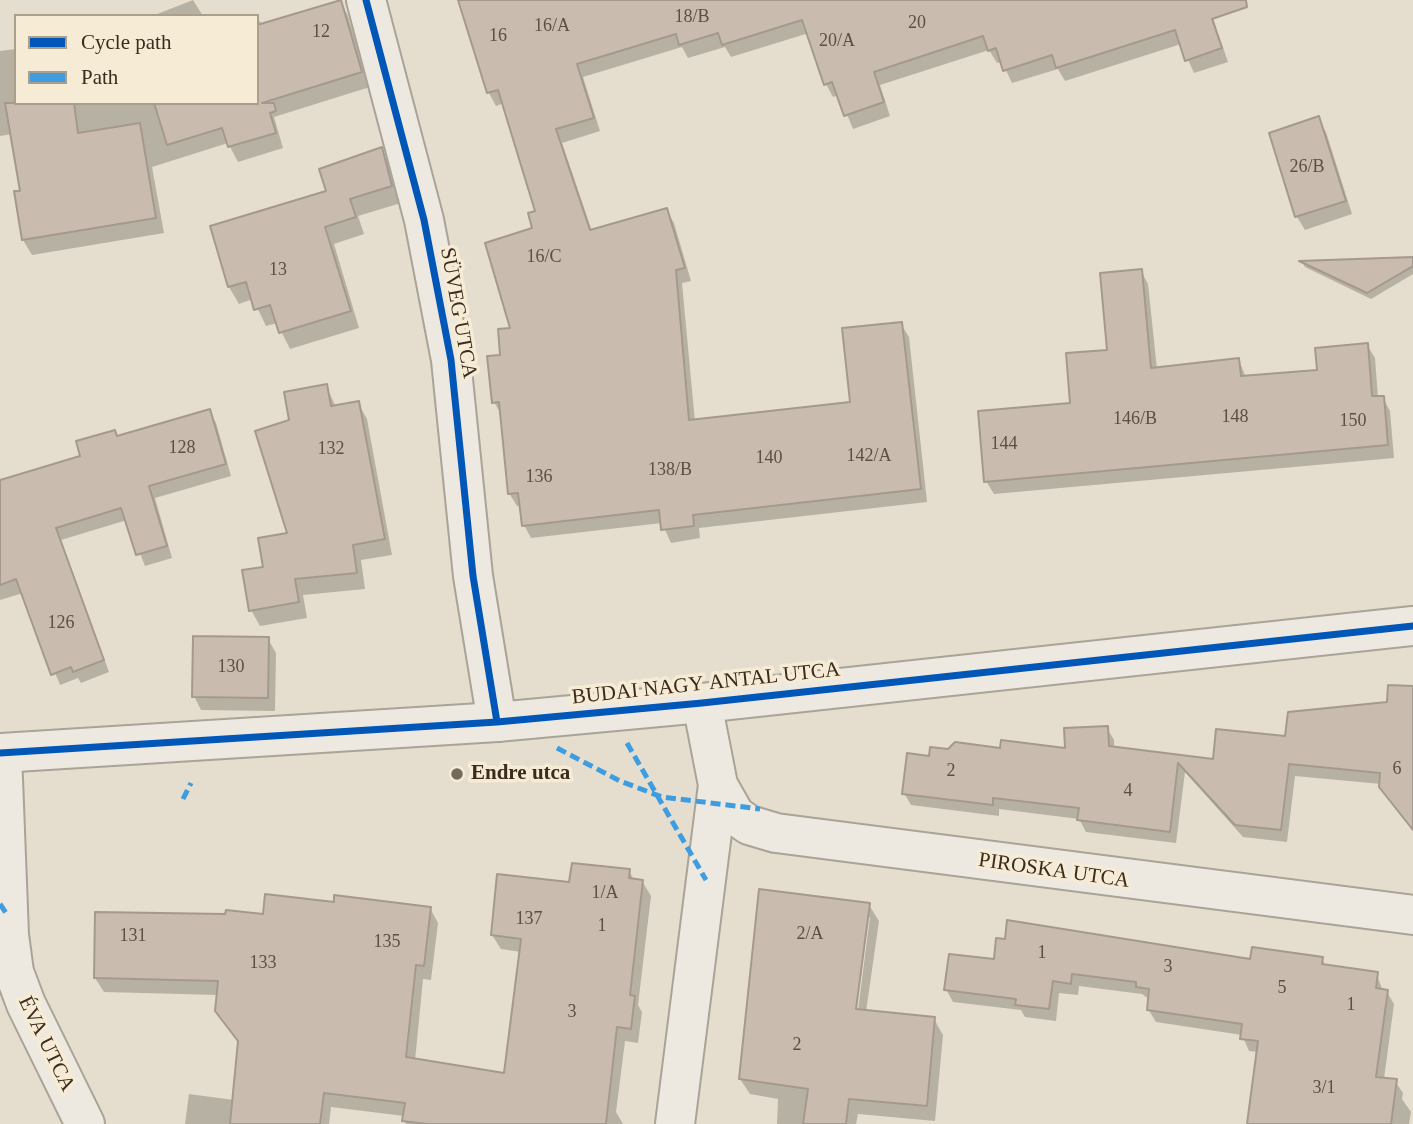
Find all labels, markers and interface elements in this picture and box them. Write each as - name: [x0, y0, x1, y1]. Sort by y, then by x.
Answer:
- house number: 18/B: [674, 6, 710, 28]
- house number: 20: [908, 12, 926, 34]
- legend: [14, 14, 259, 105]
- house number: 16/A: [534, 15, 570, 37]
- house number: 12: [312, 21, 330, 43]
- house number: 16: [489, 25, 507, 47]
- text: Cycle path: [81, 30, 171, 54]
- house number: 20/A: [819, 30, 855, 52]
- text: Path: [81, 65, 118, 89]
- house number: 26/B: [1289, 156, 1325, 178]
- street label: SÜVEG UTCA: [434, 246, 482, 380]
- house number: 16/C: [526, 246, 562, 268]
- house number: 13: [269, 259, 287, 281]
- house number: 148: [1222, 406, 1248, 428]
- house number: 146/B: [1113, 408, 1157, 430]
- house number: 150: [1340, 410, 1366, 432]
- house number: 144: [990, 433, 1017, 455]
- house number: 128: [168, 437, 196, 459]
- house number: 132: [318, 438, 344, 460]
- house number: 142/A: [846, 445, 891, 467]
- house number: 140: [756, 447, 782, 469]
- house number: 138/B: [648, 459, 692, 481]
- house number: 136: [526, 466, 552, 488]
- house number: 126: [47, 612, 74, 634]
- house number: 130: [218, 656, 244, 678]
- street label: BUDAI NAGY ANTAL UTCA: [571, 657, 841, 711]
- house number: 6: [1392, 758, 1402, 780]
- house number: 2: [946, 760, 956, 782]
- place label: Endre utca: [471, 761, 570, 787]
- marker: Endre utca: [449, 766, 465, 782]
- house number: 4: [1124, 780, 1132, 802]
- street label: PIROSKA UTCA: [977, 848, 1131, 894]
- house number: 1/A: [592, 882, 618, 904]
- house number: 137: [516, 908, 542, 930]
- house number: 1: [598, 915, 606, 937]
- house number: 2/A: [796, 923, 824, 945]
- house number: 131: [119, 925, 146, 947]
- house number: 135: [374, 931, 400, 953]
- house number: 1: [1038, 942, 1046, 964]
- house number: 133: [249, 952, 276, 974]
- house number: 3: [1164, 956, 1172, 978]
- house number: 5: [1278, 977, 1286, 999]
- street label: ÉVA UTCA: [12, 992, 80, 1096]
- house number: 1: [1346, 994, 1356, 1016]
- house number: 3: [568, 1001, 576, 1023]
- house number: 2: [792, 1034, 802, 1056]
- house number: 3/1: [1312, 1077, 1336, 1099]

